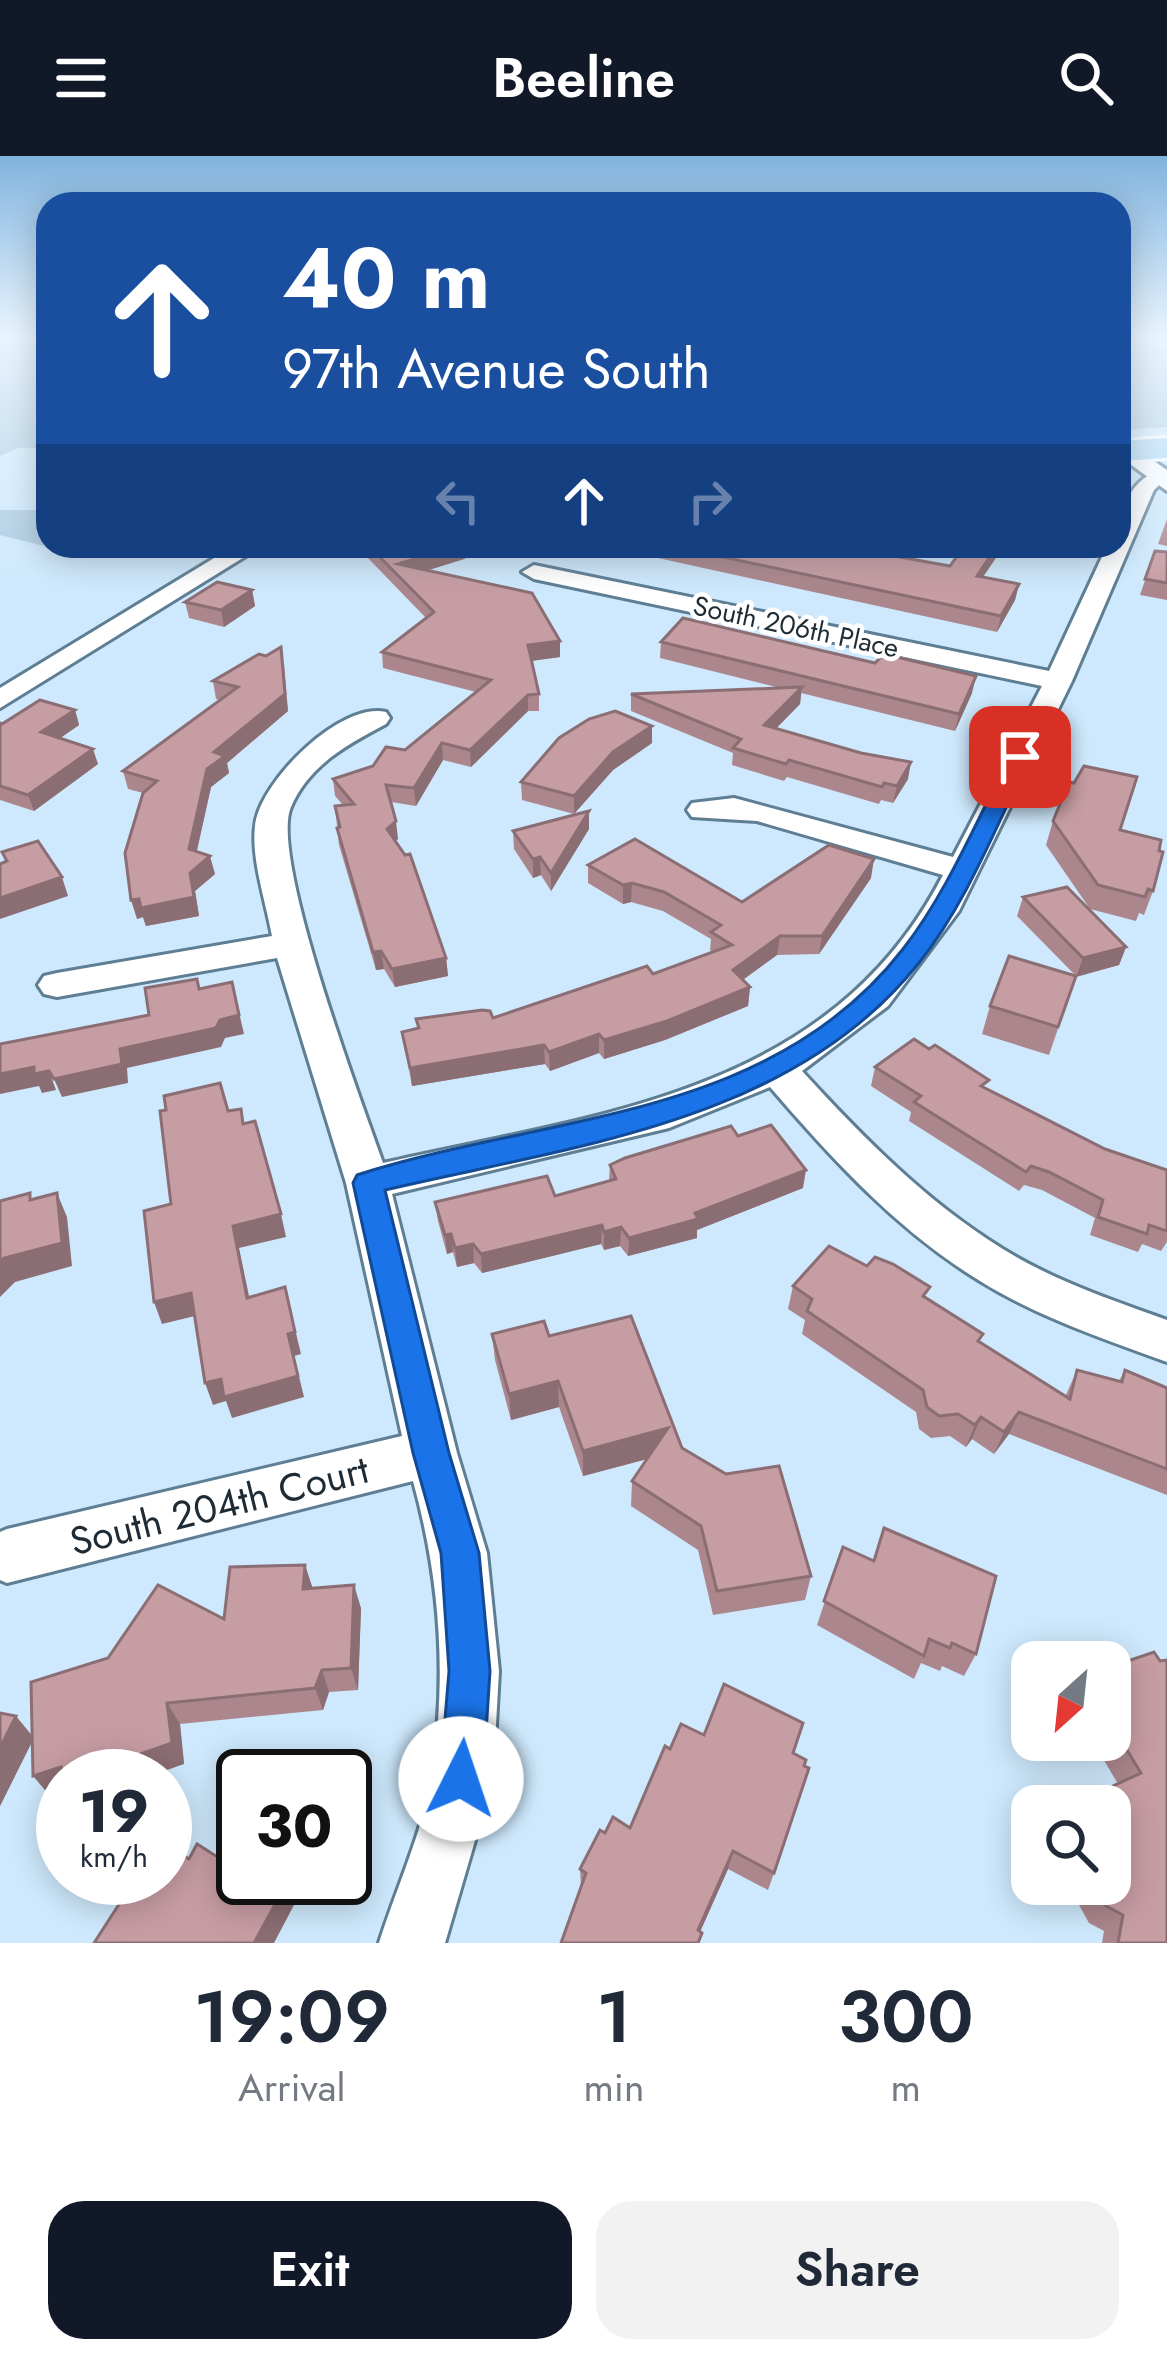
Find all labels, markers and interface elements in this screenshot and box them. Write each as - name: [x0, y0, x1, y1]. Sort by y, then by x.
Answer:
- text: Beeline: [492, 39, 675, 117]
- icon: menu: [48, 45, 114, 111]
- icon: search: [1053, 45, 1119, 111]
- text: 40 m: [282, 218, 490, 340]
- icon: ahead: [84, 240, 240, 396]
- text: 97th Avenue South: [282, 330, 711, 408]
- icon: left: [425, 468, 491, 534]
- icon: ahead: [551, 468, 617, 534]
- icon: right: [677, 468, 743, 534]
- street label: South 206th Place: [690, 586, 902, 667]
- pin: [969, 706, 1071, 808]
- icon: arrive: [987, 724, 1053, 790]
- street label: South 204th Court: [64, 1441, 375, 1570]
- north arrow: [1011, 1641, 1131, 1761]
- map controls: [1011, 1641, 1131, 1905]
- position arrow: [398, 1716, 524, 1842]
- speed limit sign: 30: [216, 1749, 372, 1905]
- text: 19: [79, 1768, 149, 1855]
- button: search: [1011, 1785, 1131, 1905]
- text: km/h: [80, 1835, 148, 1878]
- text: 19:09: [193, 1965, 390, 2069]
- text: 1: [596, 1965, 632, 2069]
- text: 300: [838, 1965, 974, 2069]
- text: Arrival: [238, 2059, 345, 2116]
- text: min: [583, 2059, 644, 2116]
- text: m: [891, 2059, 921, 2116]
- button: Exit: [48, 2201, 572, 2339]
- button: Share: [596, 2201, 1119, 2339]

